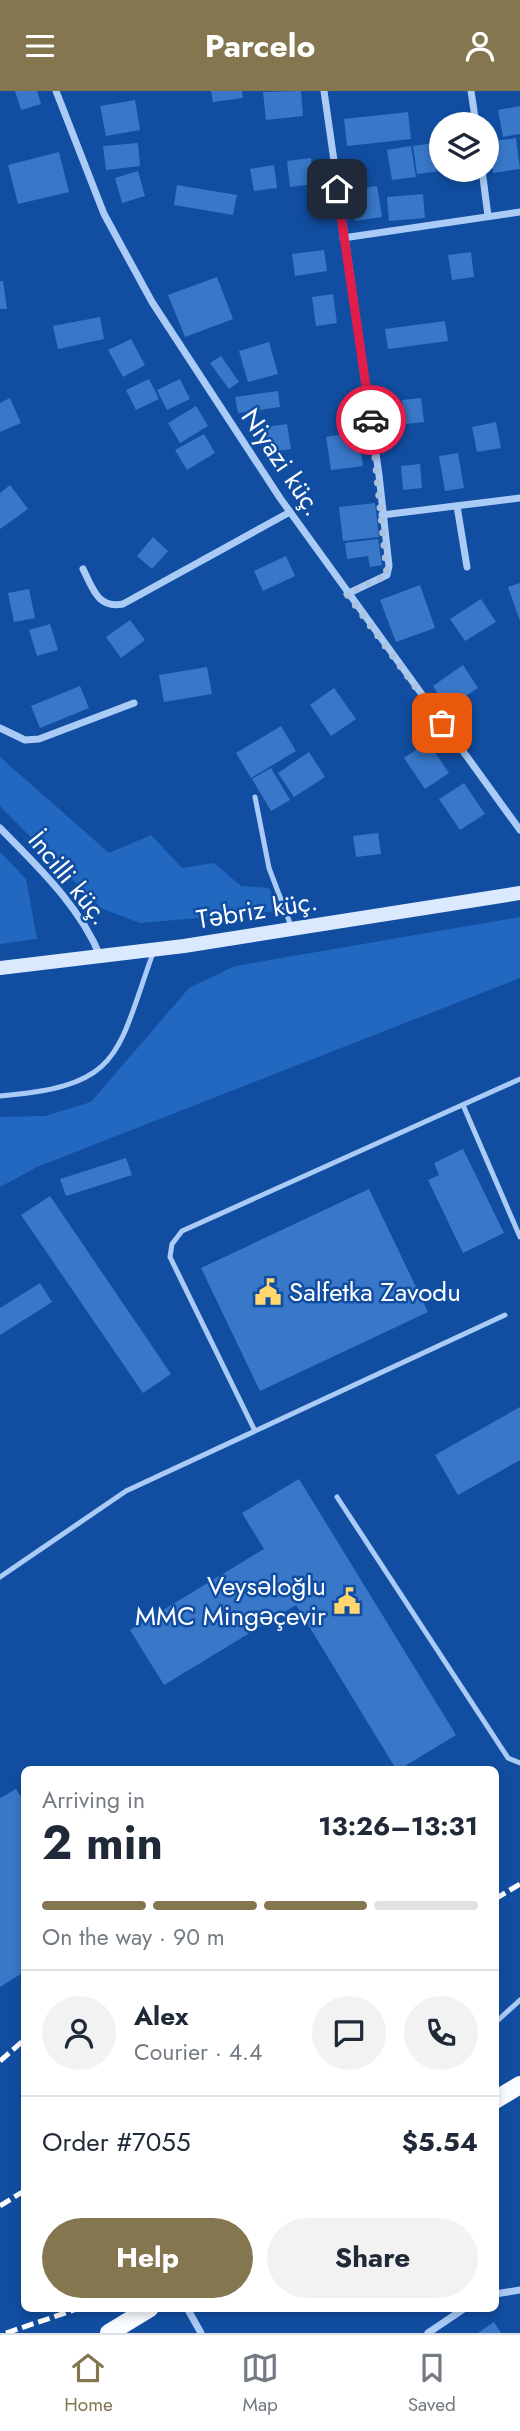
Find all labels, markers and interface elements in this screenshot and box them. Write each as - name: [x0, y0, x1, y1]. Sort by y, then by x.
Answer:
- text: Parcelo: [205, 23, 315, 69]
- icon: menu: [21, 27, 59, 65]
- icon: person: [461, 27, 499, 65]
- map controls: [429, 112, 499, 182]
- button: layers: [429, 112, 499, 182]
- pin: [307, 159, 367, 219]
- icon: home: [318, 170, 356, 208]
- courier: [336, 385, 406, 455]
- street label: Niyazi küç.: [232, 401, 332, 523]
- icon: car: [352, 401, 390, 439]
- pin: [412, 693, 472, 753]
- icon: bag: [423, 704, 461, 742]
- street label: İncilli küç.: [19, 823, 119, 933]
- street label: Təbriz küç.: [194, 882, 320, 938]
- place label: Salfetka Zavodu: [289, 1273, 461, 1311]
- public building icon: Salfetka Zavodu: [253, 1277, 283, 1307]
- place label: Veysəloğlu MMC Mingəçevir: [135, 1567, 326, 1635]
- public building icon: Veysəloğlu MMC Mingəçevir: [332, 1586, 362, 1616]
- text: Arriving in: [42, 1783, 145, 1817]
- text: 13:26–13:31: [318, 1807, 478, 1845]
- text: 2 min: [42, 1810, 163, 1876]
- text: On the way · 90 m: [42, 1920, 225, 1954]
- button: person: [42, 1996, 116, 2070]
- button: chat: [312, 1996, 386, 2070]
- button: phone: [404, 1996, 478, 2070]
- text: Alex: [134, 1997, 188, 2035]
- text: Courier · 4.4: [134, 2035, 262, 2069]
- text: Order #7055: [42, 2123, 191, 2161]
- text: $5.54: [402, 2123, 478, 2161]
- button: Help: [42, 2218, 253, 2298]
- button: Share: [267, 2218, 478, 2298]
- tab: Home: [64, 2349, 113, 2418]
- tab: Map: [241, 2349, 279, 2418]
- tab: Saved: [408, 2349, 456, 2418]

